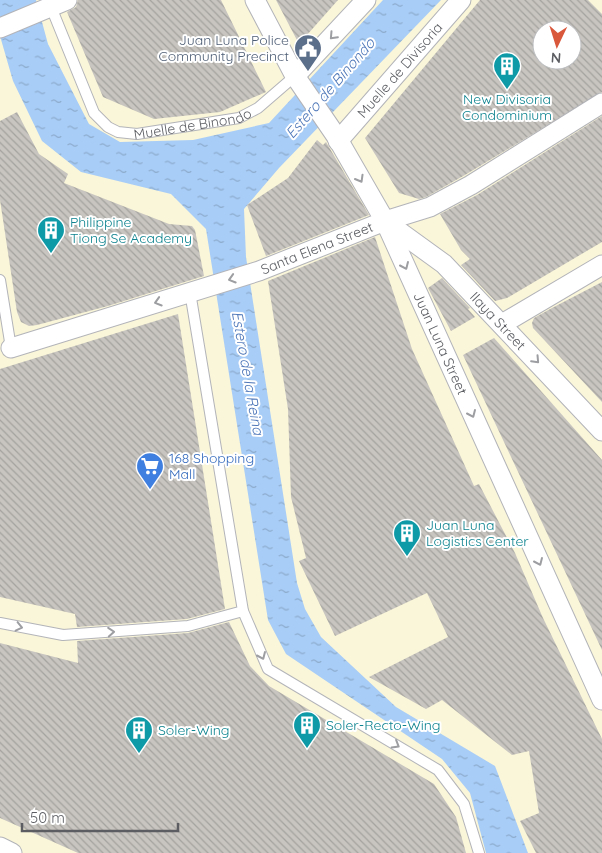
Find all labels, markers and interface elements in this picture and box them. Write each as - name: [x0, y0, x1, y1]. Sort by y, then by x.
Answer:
- street label: Muelle de Divisoria: [353, 19, 446, 122]
- north arrow: [532, 20, 582, 70]
- one-way arrow: [329, 30, 338, 39]
- place label: Juan Luna Police Community Precinct: [159, 31, 289, 65]
- water label: Estero de Binondo: [281, 33, 379, 142]
- public building icon: Juan Luna Police Community Precinct: [293, 33, 323, 72]
- text: N: [550, 49, 562, 67]
- building icon: New Divisoria Condominium: [492, 51, 522, 90]
- place label: New Divisoria Condominium: [462, 90, 552, 124]
- street label: Muelle de Binondo: [132, 104, 255, 143]
- one-way arrow: [354, 173, 364, 182]
- place label: Philippine Tiong Se Academy: [70, 213, 192, 247]
- building icon: Philippine Tiong Se Academy: [36, 215, 66, 254]
- street label: Santa Elena Street: [258, 218, 376, 278]
- one-way arrow: [398, 261, 409, 270]
- one-way arrow: [228, 273, 236, 283]
- street label: Ilaya Street: [466, 288, 530, 354]
- street label: Juan Luna Street: [409, 289, 472, 398]
- one-way arrow: [154, 296, 162, 306]
- water label: Estero de la Reina: [228, 310, 268, 437]
- one-way arrow: [530, 355, 539, 364]
- one-way arrow: [466, 409, 476, 418]
- place label: 168 Shopping Mall: [169, 449, 254, 483]
- supermarket icon: 168 Shopping Mall: [135, 451, 165, 490]
- place label: Juan Luna Logistics Center: [426, 516, 529, 550]
- building icon: Juan Luna Logistics Center: [392, 518, 422, 557]
- one-way arrow: [533, 557, 543, 566]
- one-way arrow: [14, 621, 23, 632]
- one-way arrow: [107, 627, 115, 638]
- one-way arrow: [256, 651, 267, 660]
- building icon: Soler-Recto-Wing: [292, 710, 322, 749]
- building icon: Soler-Wing: [124, 715, 154, 754]
- place label: Soler-Recto-Wing: [326, 716, 441, 734]
- place label: Soler-Wing: [158, 721, 230, 739]
- one-way arrow: [390, 738, 399, 748]
- scale bar: [22, 800, 179, 832]
- text: 50 m: [30, 808, 65, 827]

